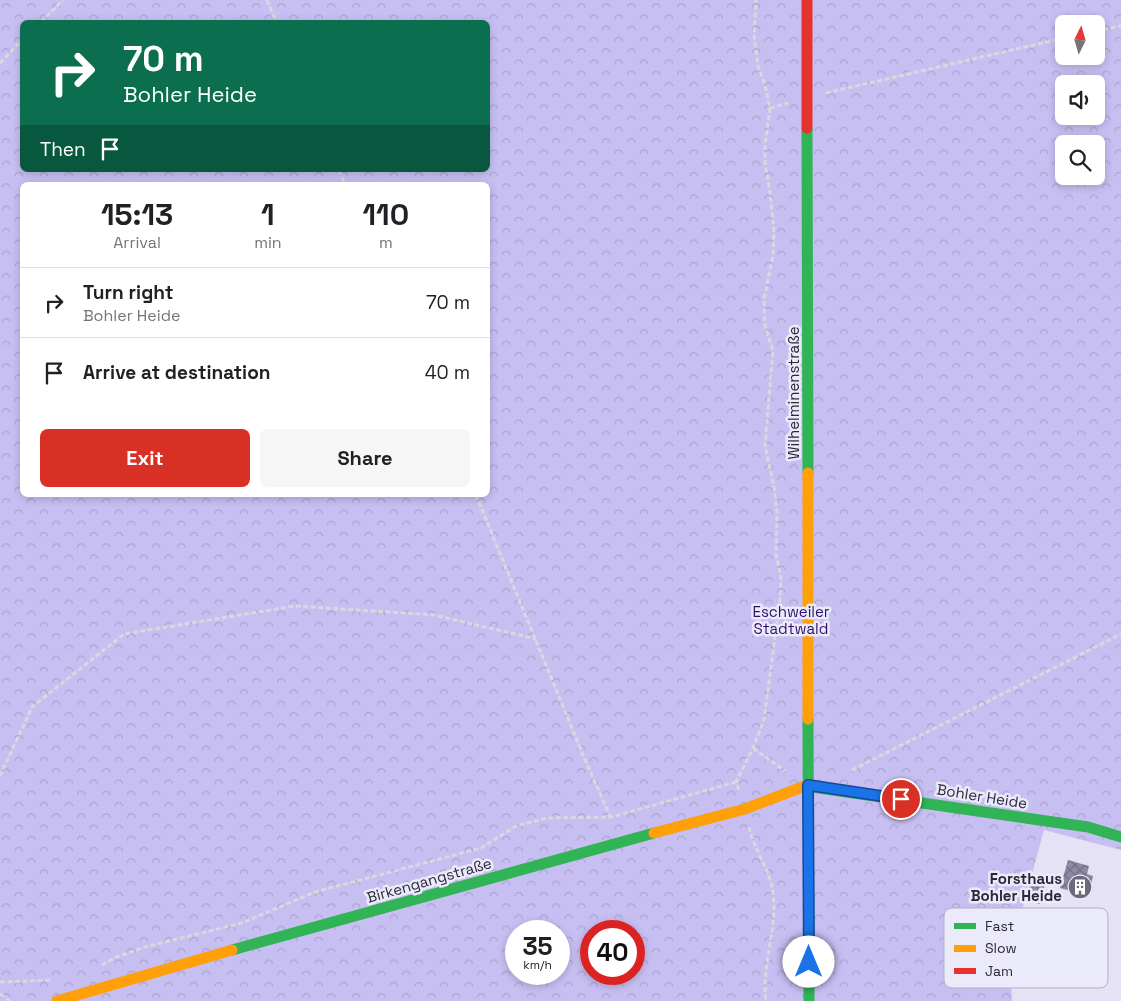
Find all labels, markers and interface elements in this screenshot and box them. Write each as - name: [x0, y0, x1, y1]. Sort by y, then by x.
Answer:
- north arrow: [1055, 15, 1105, 65]
- map controls: [1055, 15, 1105, 185]
- text: 70 m: [123, 37, 204, 81]
- icon: right: [40, 40, 105, 105]
- button: sound: [1055, 75, 1105, 125]
- text: Bohler Heide: [123, 80, 257, 108]
- icon: arrive: [96, 135, 124, 163]
- button: search: [1055, 135, 1105, 185]
- text: Then: [40, 137, 86, 162]
- text: 15:13: [101, 195, 173, 234]
- text: 1: [261, 195, 275, 234]
- text: 110: [363, 195, 409, 234]
- text: Arrival: [113, 232, 161, 253]
- text: min: [254, 232, 282, 253]
- text: m: [379, 232, 393, 253]
- text: Turn right: [83, 280, 173, 305]
- icon: right: [40, 289, 68, 317]
- text: 70 m: [426, 290, 470, 315]
- text: Bohler Heide: [83, 305, 180, 326]
- street label: Wilhelminenstraße: [784, 326, 803, 460]
- icon: arrive: [40, 359, 68, 387]
- text: Arrive at destination: [83, 360, 271, 385]
- text: 40 m: [425, 360, 470, 385]
- button: Exit: [40, 429, 250, 487]
- button: Share: [260, 429, 470, 487]
- park label: Eschweiler Stadtwald: [752, 602, 830, 638]
- pin: [880, 778, 922, 820]
- street label: Bohler Heide: [935, 779, 1029, 813]
- icon: arrive: [887, 785, 915, 813]
- street label: Birkengangstraße: [364, 853, 494, 907]
- place label: Forsthaus Bohler Heide: [971, 869, 1062, 905]
- building icon: Forsthaus Bohler Heide: [1067, 874, 1093, 900]
- legend: [944, 908, 1108, 988]
- text: Fast: [985, 917, 1014, 935]
- speed limit sign: 40: [580, 920, 645, 985]
- text: 35: [522, 930, 553, 962]
- position arrow: [782, 935, 834, 987]
- text: Slow: [985, 939, 1017, 957]
- text: km/h: [523, 957, 552, 973]
- text: Jam: [985, 962, 1013, 980]

